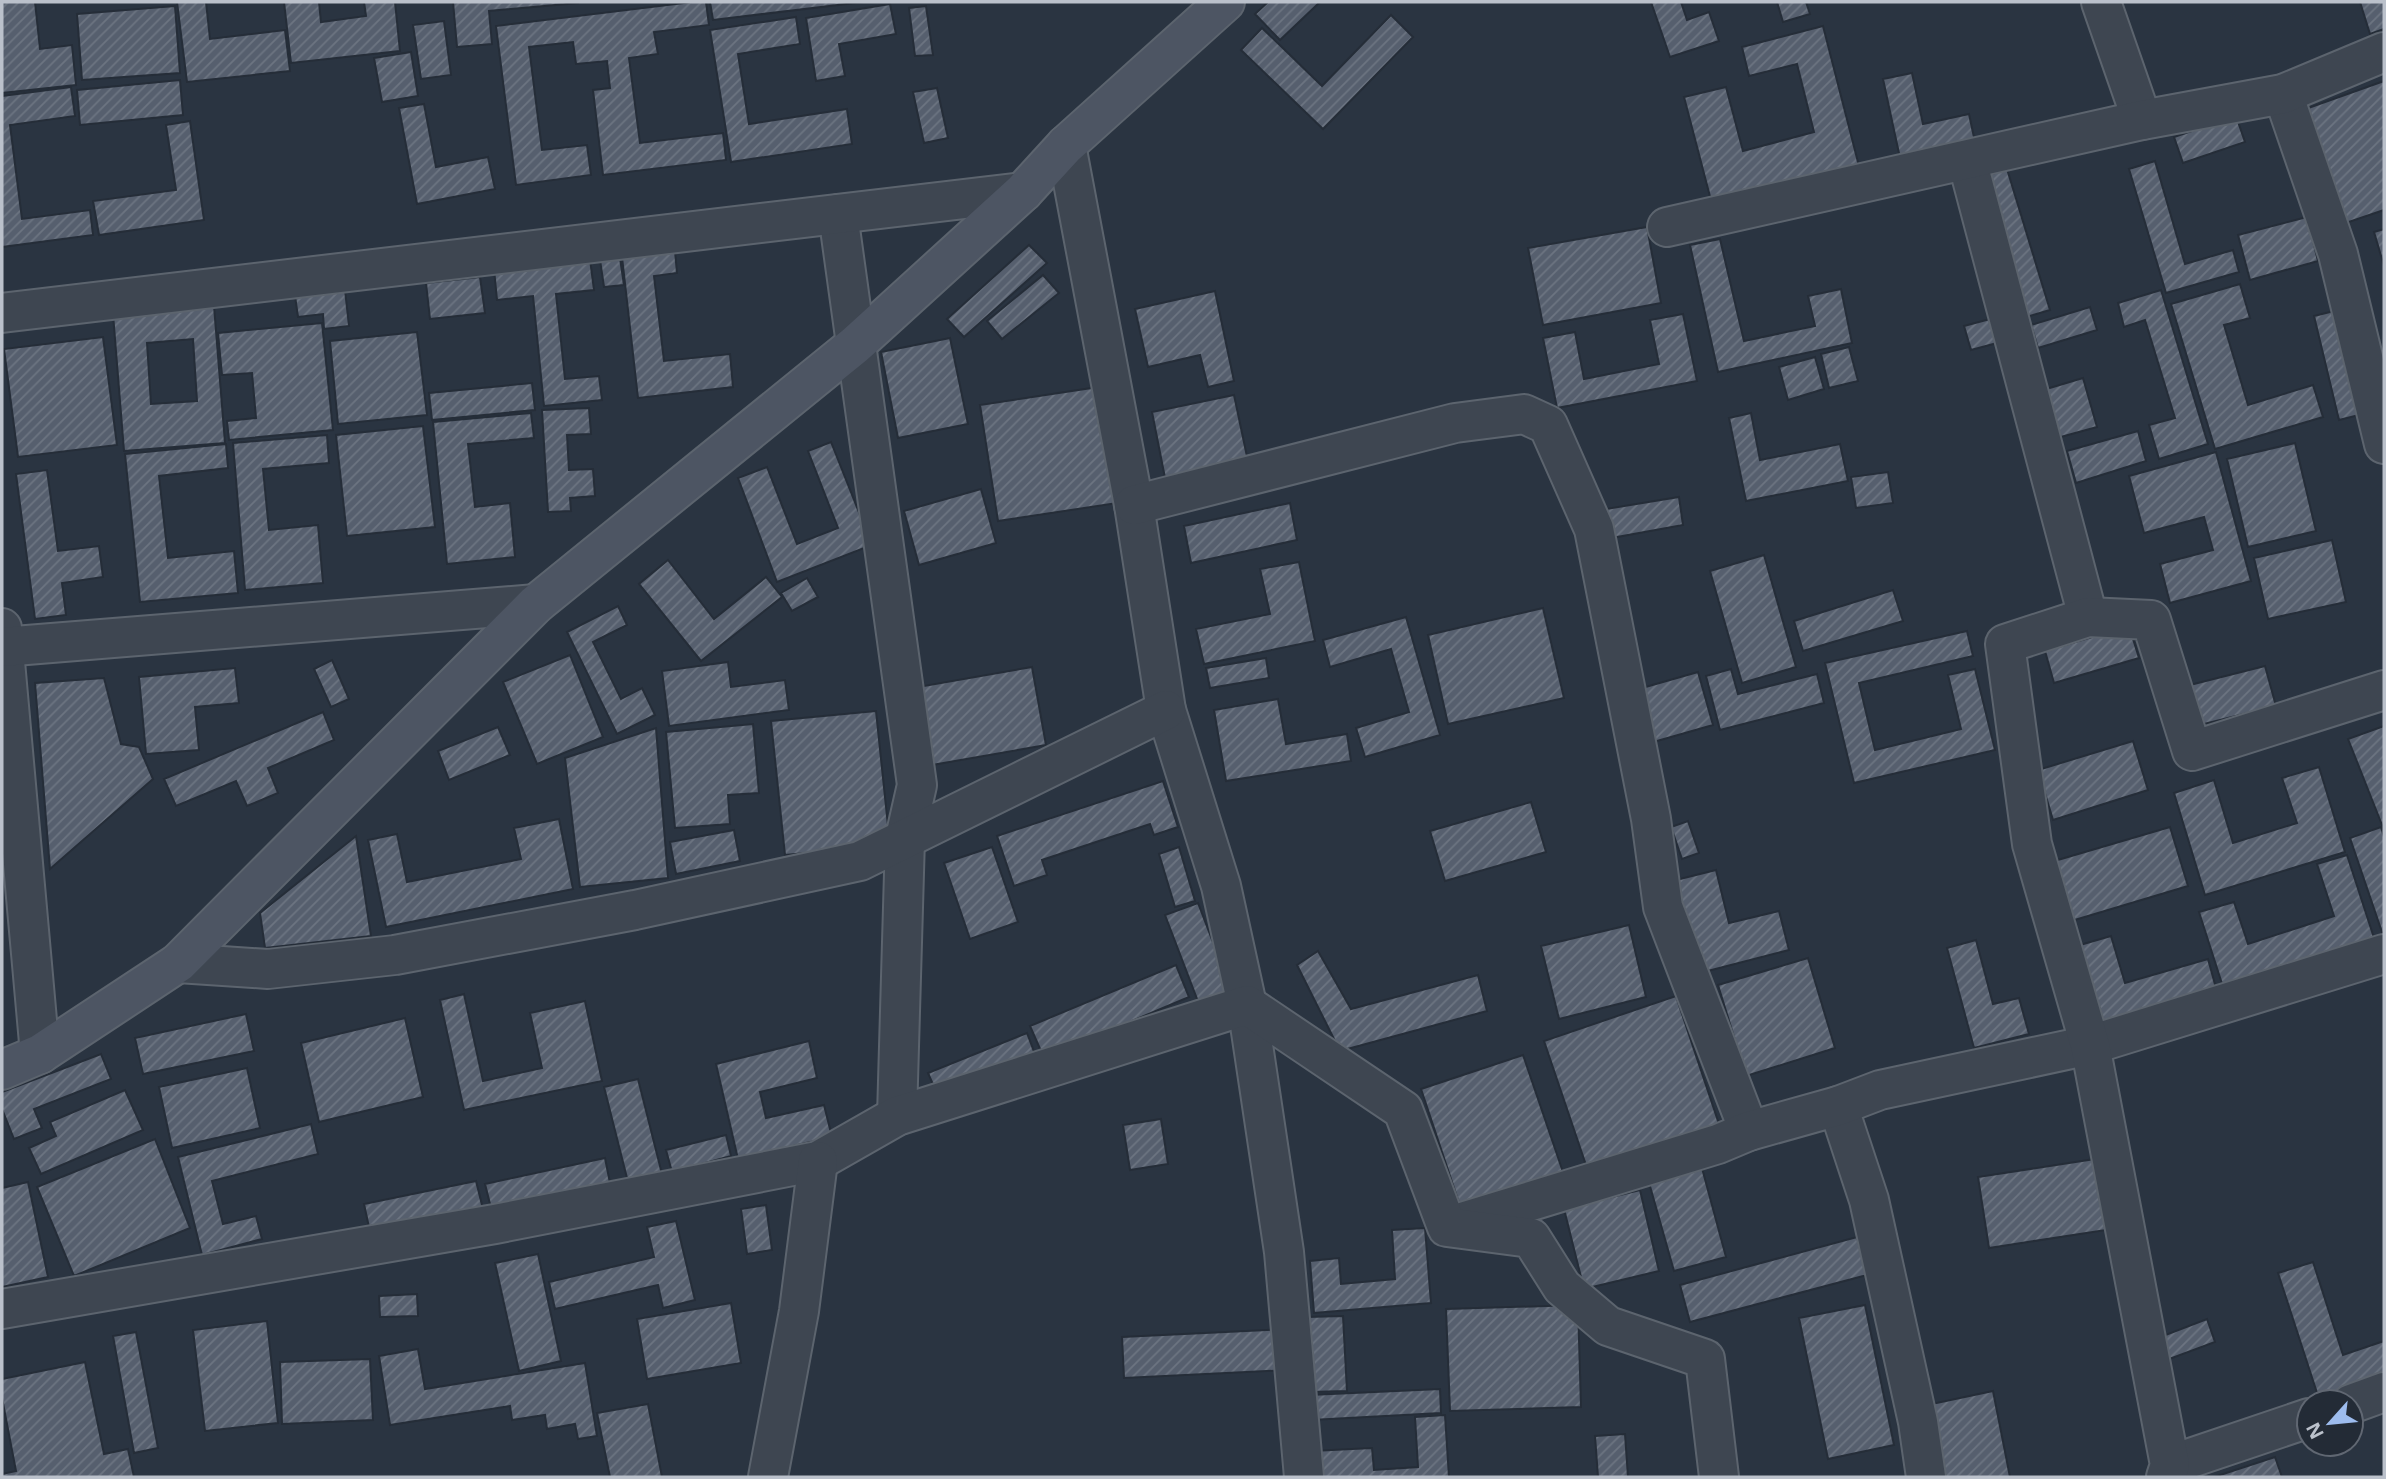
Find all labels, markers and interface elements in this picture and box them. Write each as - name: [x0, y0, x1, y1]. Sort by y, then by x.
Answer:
- north arrow: [2295, 1388, 2365, 1458]
- text: N: [2300, 1418, 2330, 1444]

